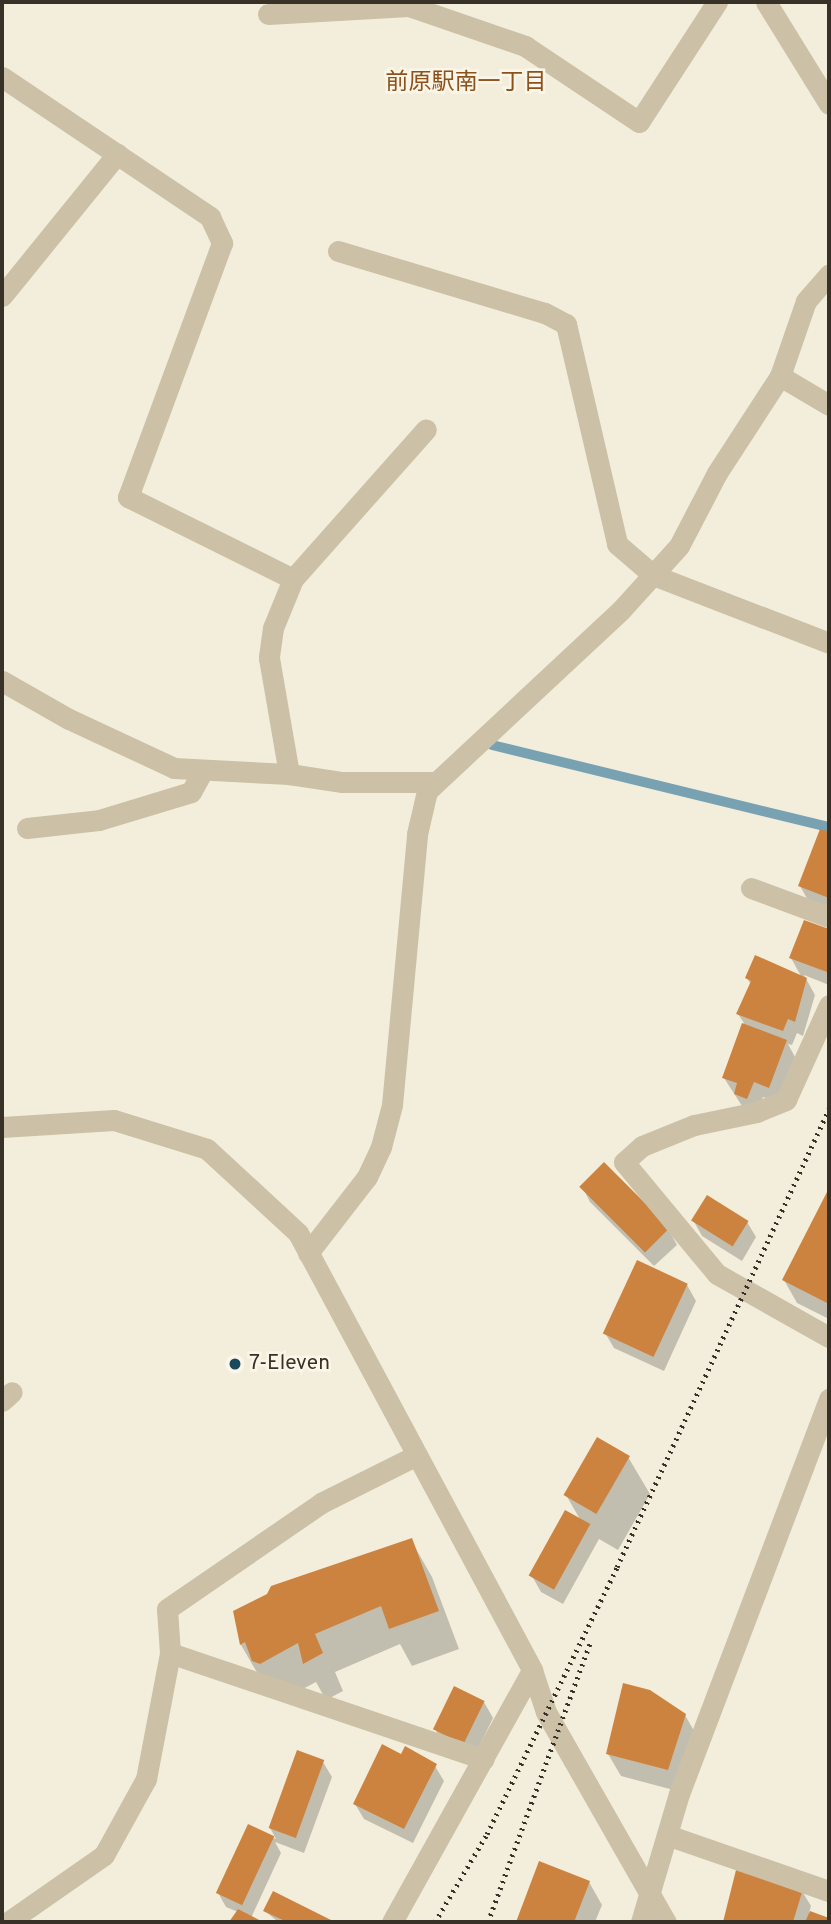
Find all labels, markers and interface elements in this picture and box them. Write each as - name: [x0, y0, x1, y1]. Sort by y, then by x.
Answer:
- district label: 前原駅南一丁目: [386, 70, 546, 98]
- place label: 7-Eleven: [249, 1351, 330, 1377]
- marker: 7-Eleven: [227, 1356, 243, 1372]

